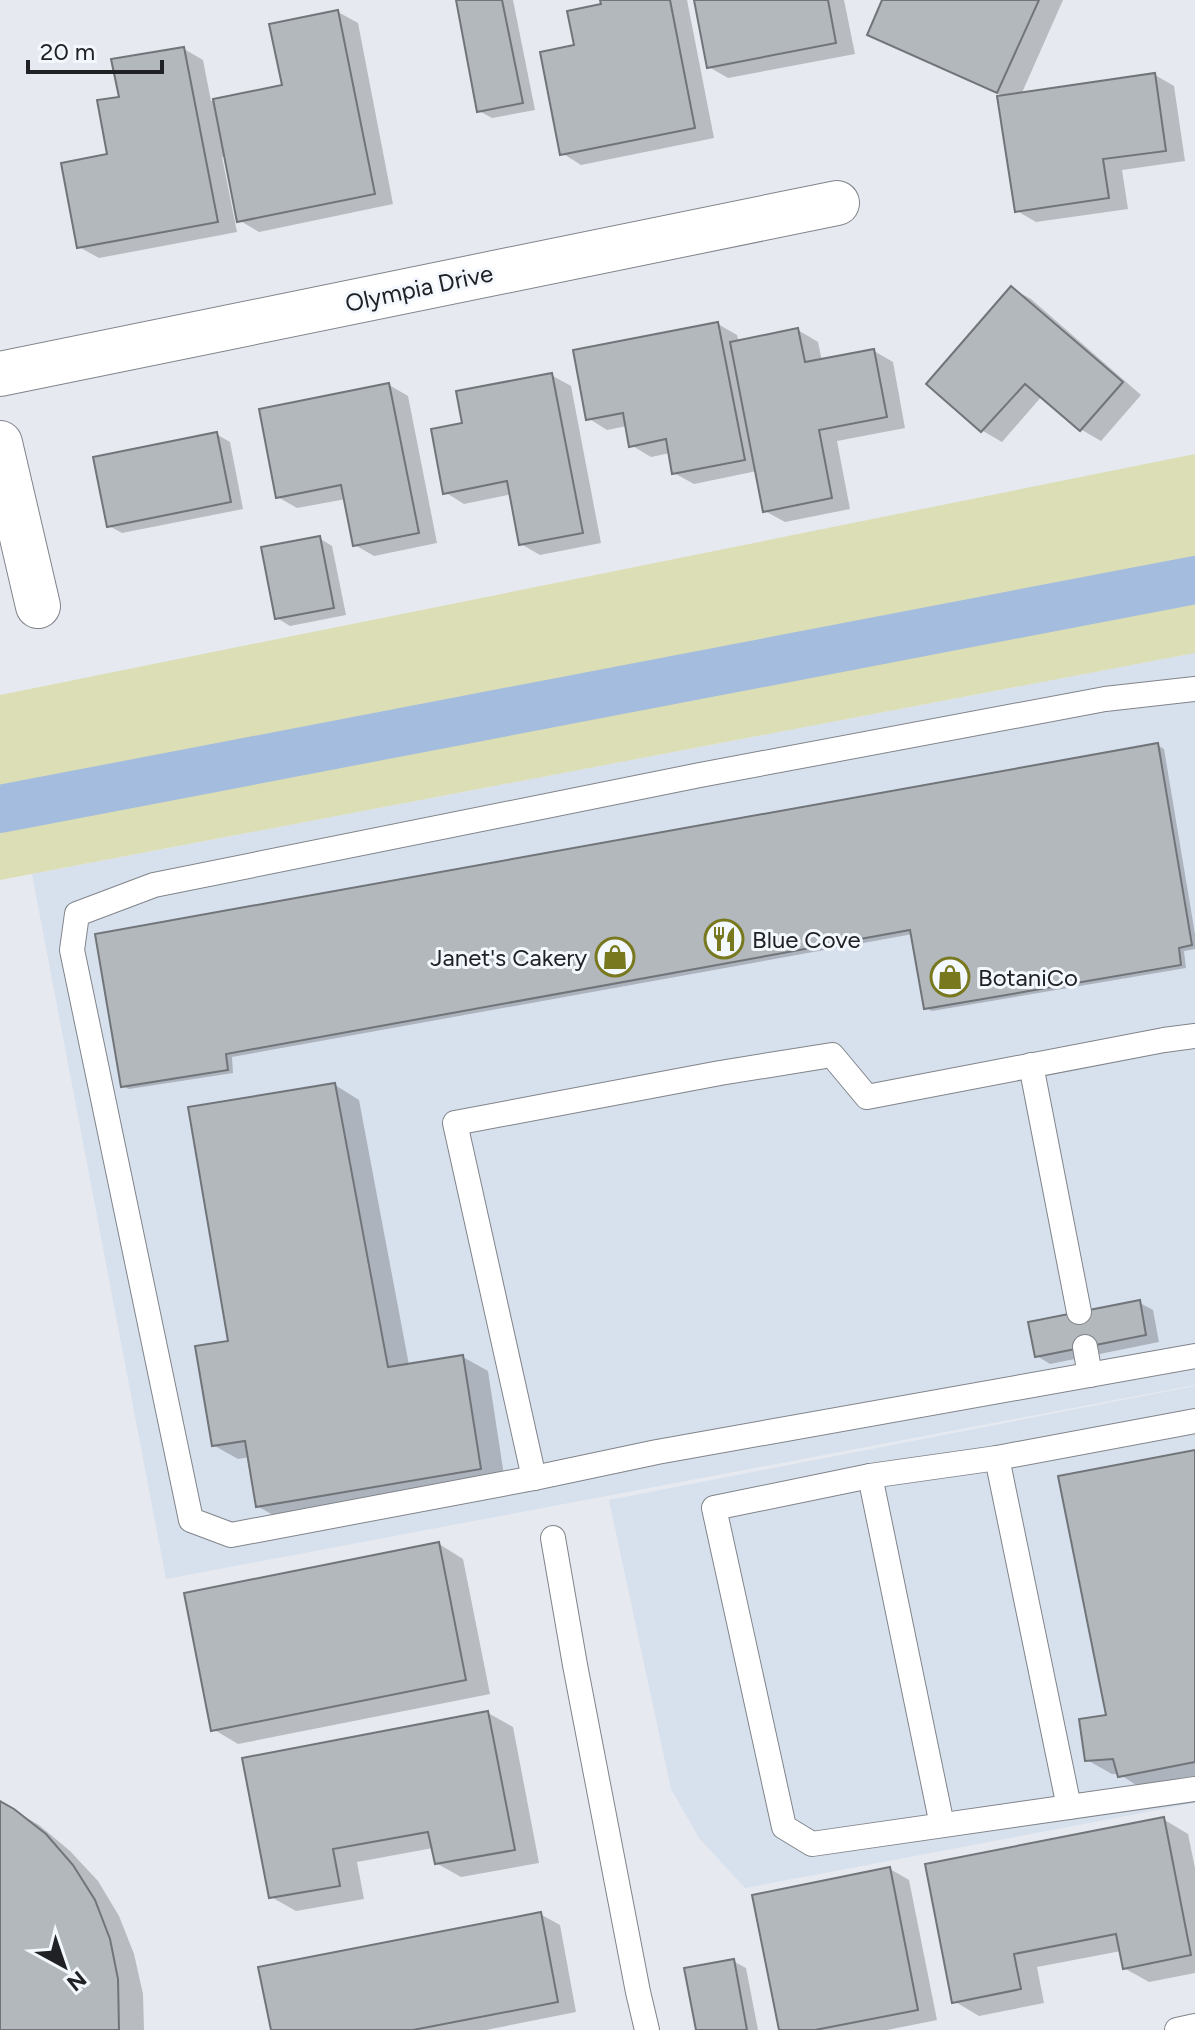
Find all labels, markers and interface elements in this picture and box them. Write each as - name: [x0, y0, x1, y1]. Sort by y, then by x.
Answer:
- scale bar: [28, 24, 162, 74]
- text: 20 m: [40, 37, 95, 66]
- street label: Olympia Drive: [342, 258, 496, 318]
- restaurant icon: Blue Cove: [703, 918, 745, 960]
- place label: Blue Cove: [752, 925, 861, 954]
- shop icon: Janet's Cakery: [594, 936, 636, 978]
- place label: Janet's Cakery: [430, 943, 587, 972]
- shop icon: BotaniCo: [929, 956, 971, 998]
- place label: BotaniCo: [978, 963, 1078, 992]
- north arrow: [24, 1926, 104, 2006]
- text: N: [61, 1965, 92, 1997]

